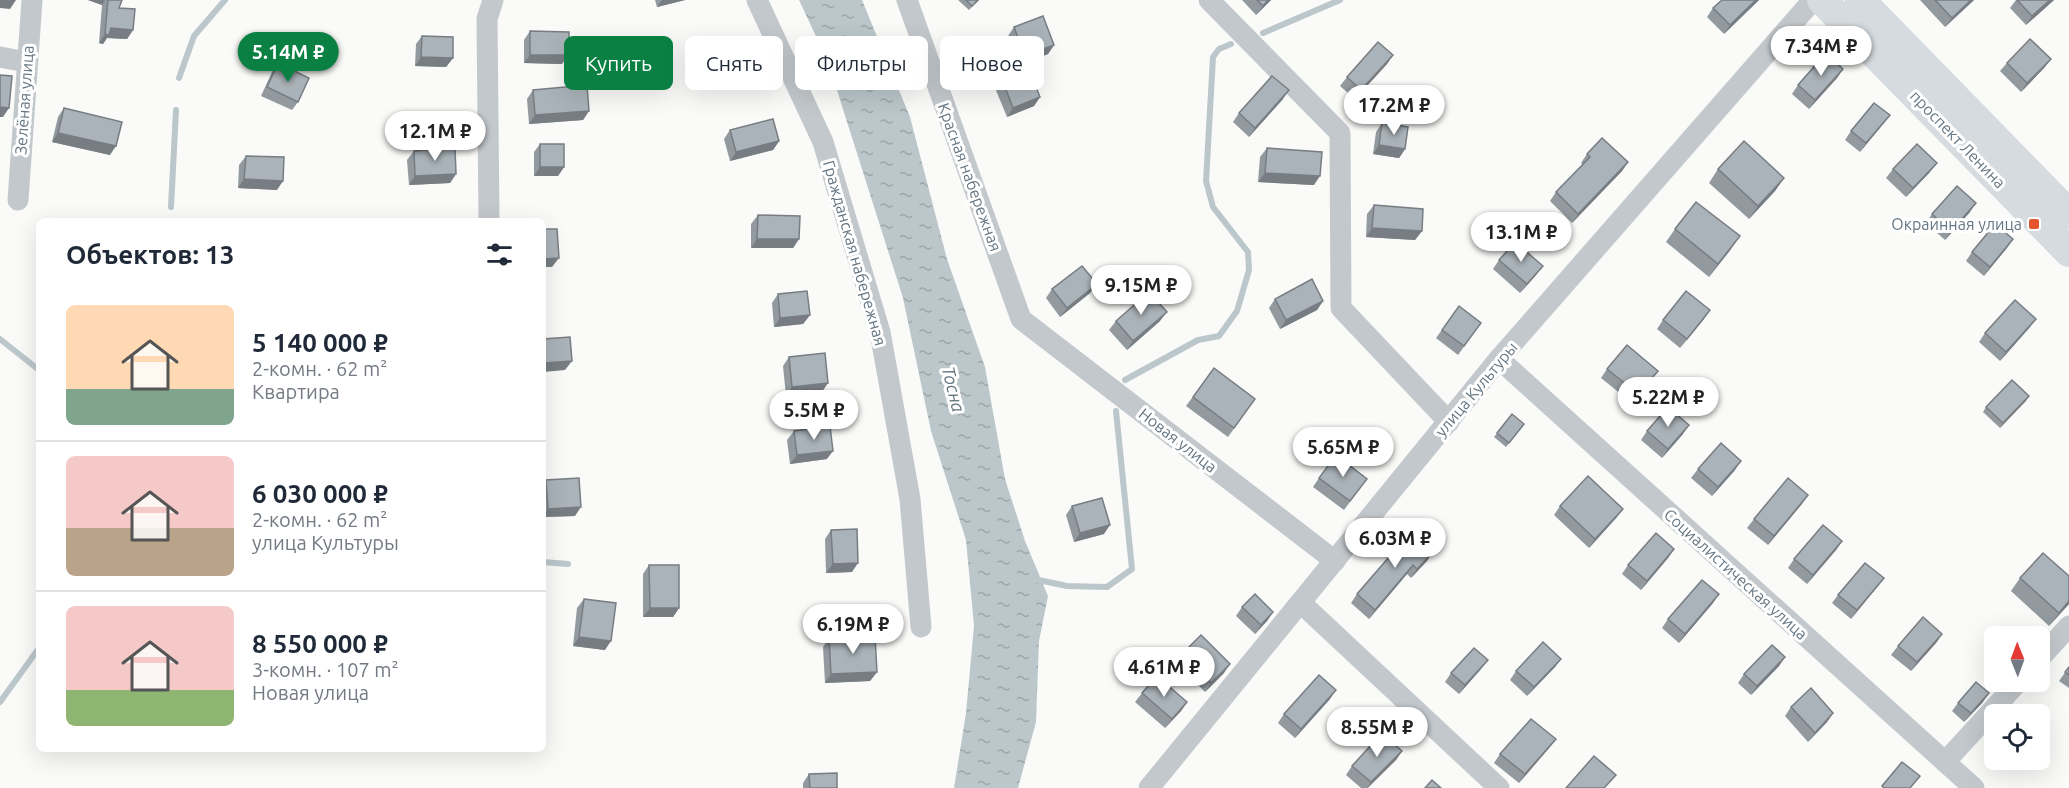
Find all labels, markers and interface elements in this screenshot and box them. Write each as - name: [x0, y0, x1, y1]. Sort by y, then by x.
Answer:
- pin: 7.34M ₽: [1766, 26, 1876, 77]
- pin: 5.14M ₽: [233, 32, 343, 83]
- text: 7.34M ₽: [1785, 34, 1857, 57]
- chip: Купить: [564, 36, 673, 90]
- chip: Снять: [685, 36, 783, 90]
- chip: Фильтры: [795, 36, 928, 90]
- chip: Новое: [940, 36, 1044, 90]
- text: 5.14M ₽: [252, 40, 324, 63]
- street label: Зелёная улица: [11, 45, 37, 155]
- pin: 17.2M ₽: [1339, 85, 1449, 136]
- street label: проспект Ленина: [1907, 86, 2009, 192]
- text: 17.2M ₽: [1358, 93, 1430, 116]
- street label: Красная набережная: [935, 100, 1005, 254]
- pin: 12.1M ₽: [380, 111, 490, 162]
- text: 12.1M ₽: [399, 119, 471, 142]
- street label: Гражданская набережная: [820, 158, 890, 348]
- pin: 13.1M ₽: [1466, 212, 1576, 263]
- place label: Окраинная улица: [1891, 215, 2022, 233]
- marker: Окраинная улица: [2027, 217, 2041, 231]
- text: 13.1M ₽: [1485, 220, 1557, 243]
- icon: filters: [483, 238, 516, 271]
- text: Объектов: 13: [66, 240, 234, 269]
- pin: 9.15M ₽: [1086, 265, 1196, 316]
- text: 9.15M ₽: [1105, 273, 1177, 296]
- text: 5 140 000 ₽: [252, 328, 388, 357]
- icon: home: [114, 329, 186, 401]
- street label: улица Культуры: [1431, 338, 1521, 440]
- text: 2-комн. · 62 m²: [252, 357, 387, 380]
- water label: Тосна: [939, 364, 969, 414]
- pin: 5.22M ₽: [1613, 377, 1723, 428]
- text: Квартира: [252, 380, 340, 403]
- text: 5.22M ₽: [1632, 385, 1704, 408]
- pin: 5.5M ₽: [765, 390, 863, 441]
- text: 5.5M ₽: [783, 398, 845, 421]
- street label: Новая улица: [1136, 404, 1220, 476]
- pin: 5.65M ₽: [1288, 427, 1398, 478]
- text: 5.65M ₽: [1307, 435, 1379, 458]
- text: 6 030 000 ₽: [252, 479, 388, 508]
- icon: home: [114, 480, 186, 552]
- street label: Социалистическая улица: [1661, 505, 1811, 643]
- text: 2-комн. · 62 m²: [252, 508, 387, 531]
- pin: 6.03M ₽: [1340, 518, 1450, 569]
- text: 6.03M ₽: [1359, 526, 1431, 549]
- text: улица Культуры: [252, 531, 399, 554]
- pin: 6.19M ₽: [798, 604, 908, 655]
- text: 6.19M ₽: [817, 612, 889, 635]
- north arrow: [1984, 626, 2050, 692]
- map controls: [1984, 626, 2050, 770]
- text: 8 550 000 ₽: [252, 629, 388, 658]
- icon: home: [114, 630, 186, 702]
- pin: 4.61M ₽: [1109, 647, 1219, 698]
- text: 4.61M ₽: [1128, 655, 1200, 678]
- text: 3-комн. · 107 m²: [252, 658, 399, 681]
- text: Новая улица: [252, 681, 369, 704]
- button: locate: [1984, 704, 2050, 770]
- pin: 8.55M ₽: [1322, 707, 1432, 758]
- text: 8.55M ₽: [1341, 715, 1413, 738]

